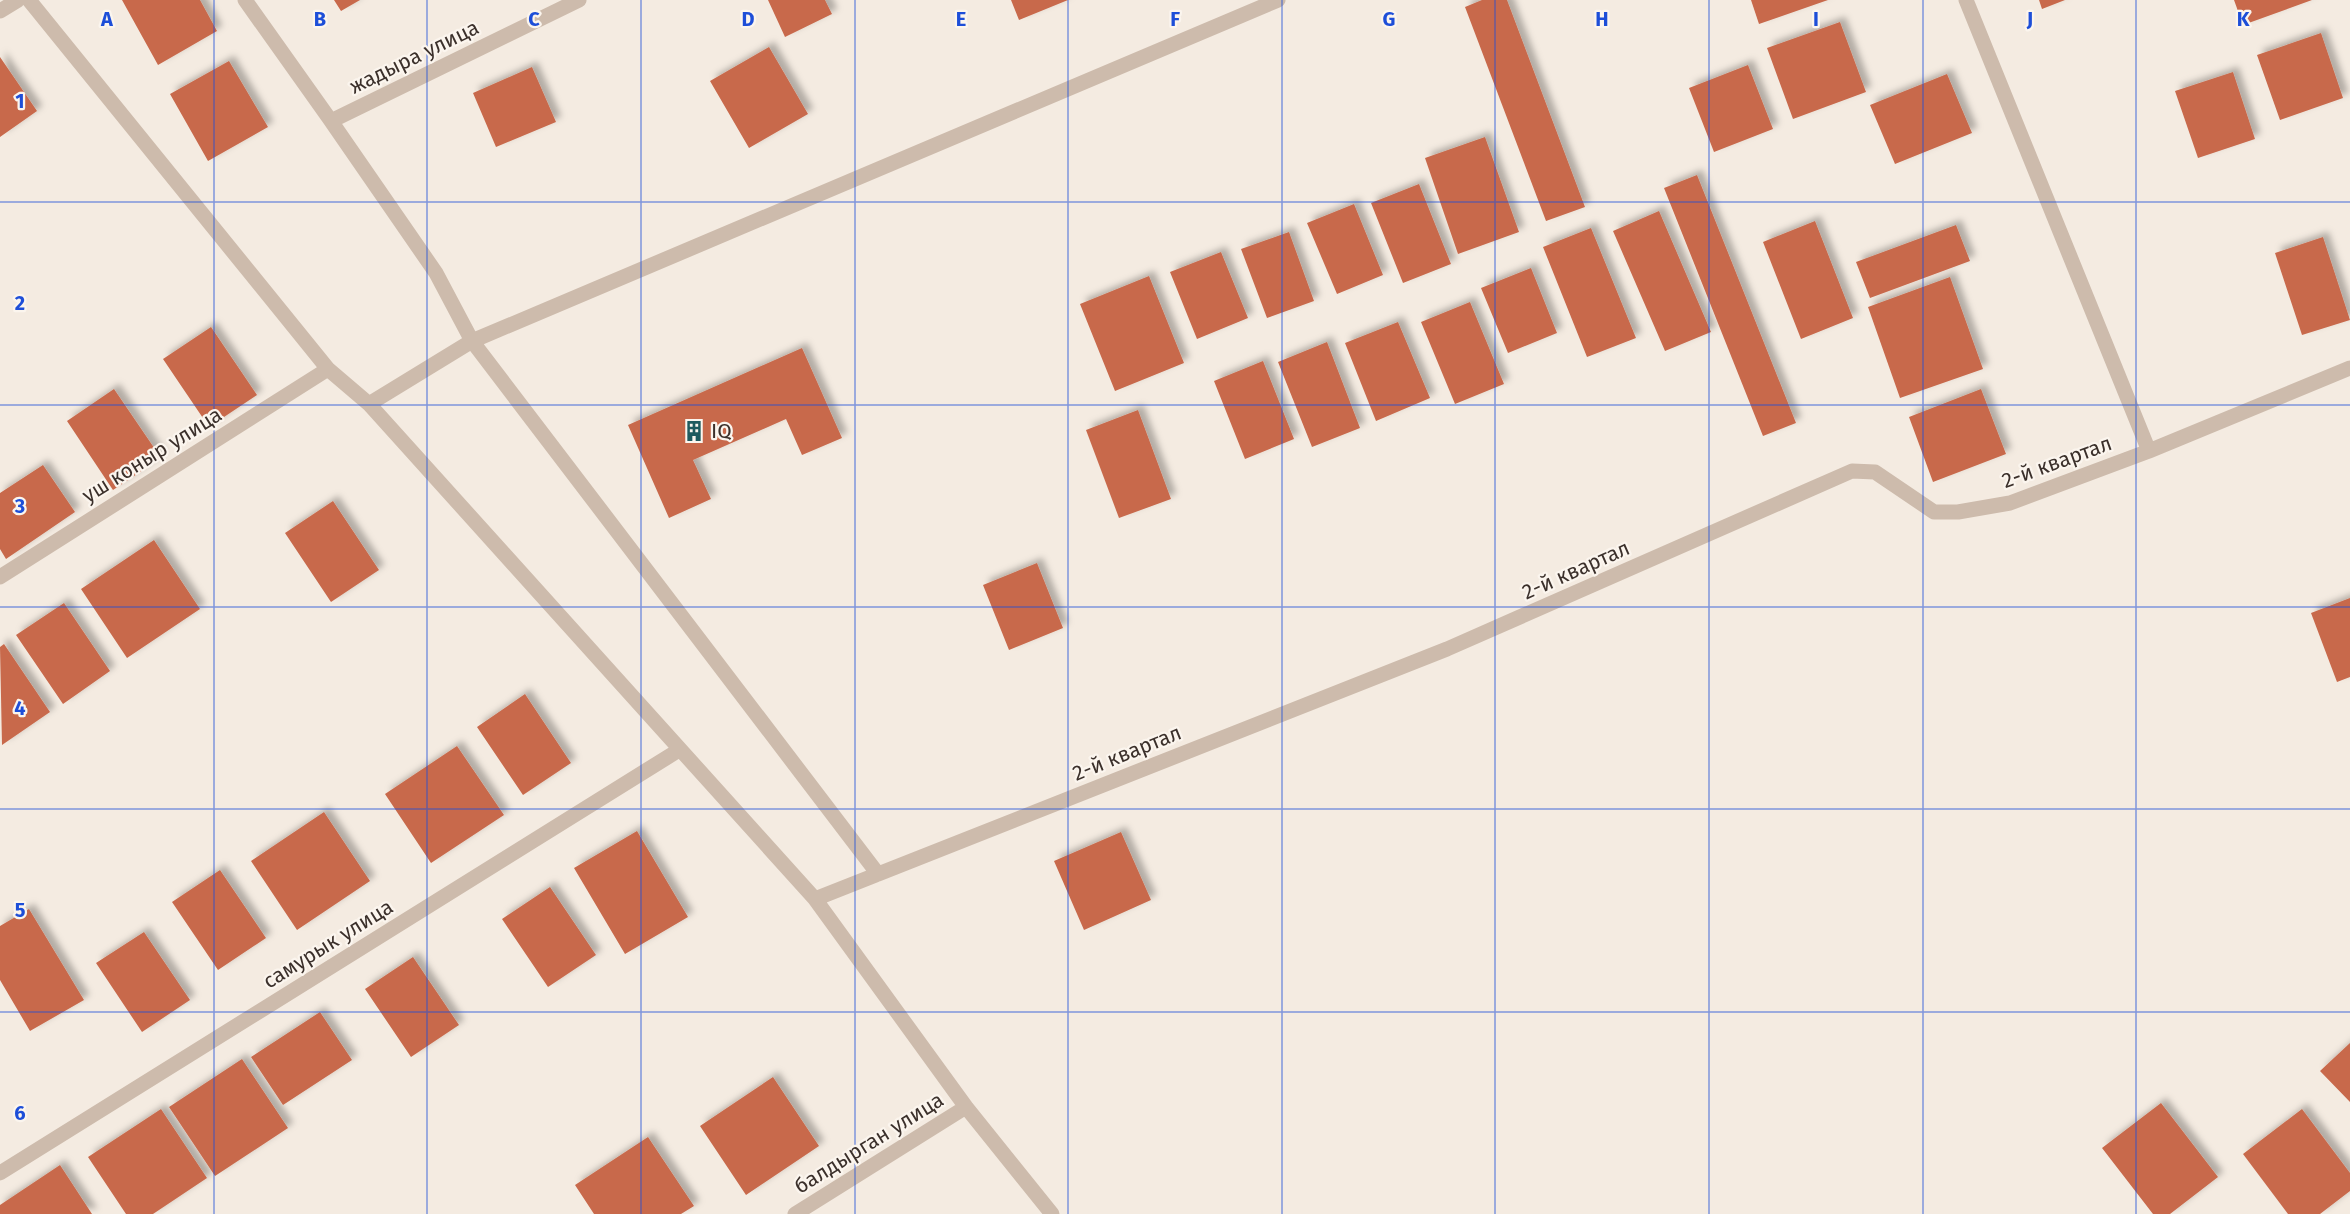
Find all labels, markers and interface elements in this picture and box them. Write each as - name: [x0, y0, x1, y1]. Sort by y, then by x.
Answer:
- text: A: [100, 7, 114, 31]
- text: B: [314, 7, 326, 31]
- text: C: [528, 7, 540, 31]
- text: D: [741, 7, 755, 31]
- text: E: [956, 7, 966, 31]
- text: F: [1170, 7, 1180, 31]
- text: G: [1383, 7, 1395, 31]
- text: H: [1595, 7, 1609, 31]
- text: I: [1813, 7, 1819, 31]
- text: J: [2026, 7, 2033, 31]
- text: K: [2237, 7, 2250, 31]
- street label: жадыра улица: [345, 14, 483, 100]
- text: 1: [15, 89, 25, 113]
- text: 2: [15, 291, 25, 315]
- street label: уш коныр улица: [77, 402, 227, 508]
- place label: IQ: [711, 418, 732, 444]
- building icon: IQ: [682, 419, 706, 443]
- street label: 2-й квартал: [1998, 430, 2116, 494]
- text: 3: [14, 494, 25, 518]
- street label: 2-й квартал: [1518, 535, 1634, 605]
- text: 4: [14, 696, 26, 720]
- street label: 2-й квартал: [1069, 719, 1185, 787]
- street label: самурык улица: [258, 894, 398, 994]
- text: 5: [15, 898, 26, 922]
- street label: балдырган улица: [790, 1087, 948, 1199]
- text: 6: [14, 1101, 26, 1125]

